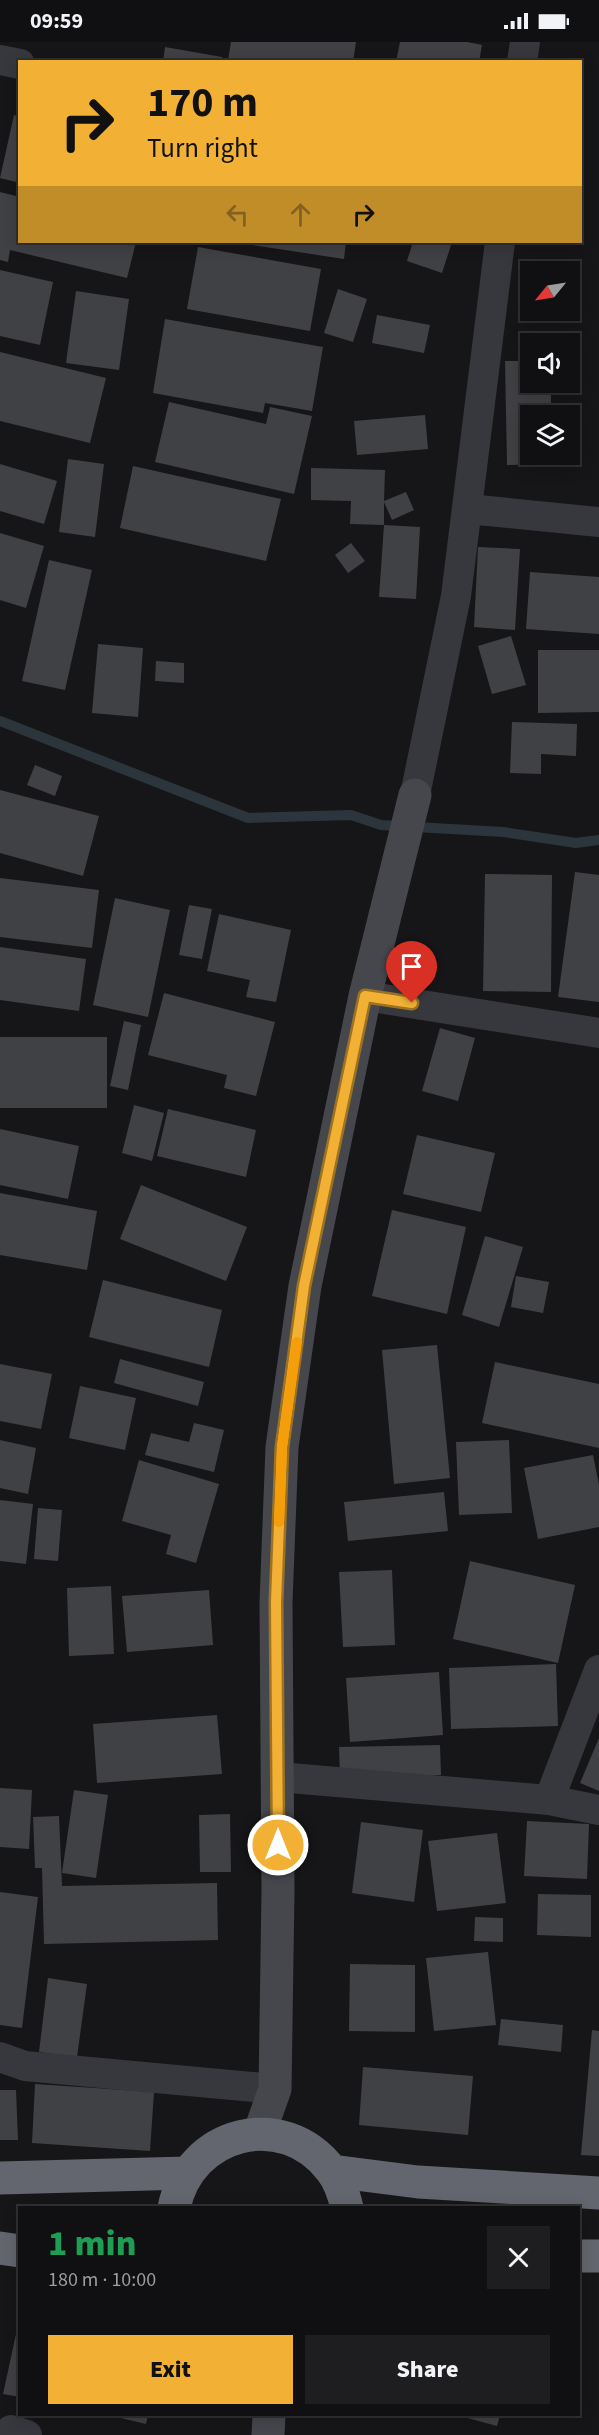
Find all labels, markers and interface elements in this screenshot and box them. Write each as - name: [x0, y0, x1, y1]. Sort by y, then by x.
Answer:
- text: 09:59: [30, 5, 83, 37]
- text: 170 m: [147, 73, 258, 133]
- icon: right: [48, 84, 126, 162]
- text: Turn right: [147, 129, 258, 168]
- icon: left: [221, 198, 254, 231]
- icon: ahead: [284, 198, 317, 231]
- icon: right: [347, 198, 380, 231]
- north arrow: [520, 261, 580, 321]
- map controls: [520, 261, 580, 465]
- button: sound: [520, 333, 580, 393]
- button: layers: [520, 405, 580, 465]
- pin: [386, 941, 437, 1003]
- icon: arrive: [395, 950, 428, 983]
- position arrow: [246, 1813, 310, 1877]
- text: 1 min: [48, 2218, 136, 2269]
- button: close: [487, 2226, 550, 2289]
- text: 180 m · 10:00: [48, 2266, 156, 2294]
- button: Exit: [48, 2335, 293, 2404]
- button: Share: [305, 2335, 550, 2404]

